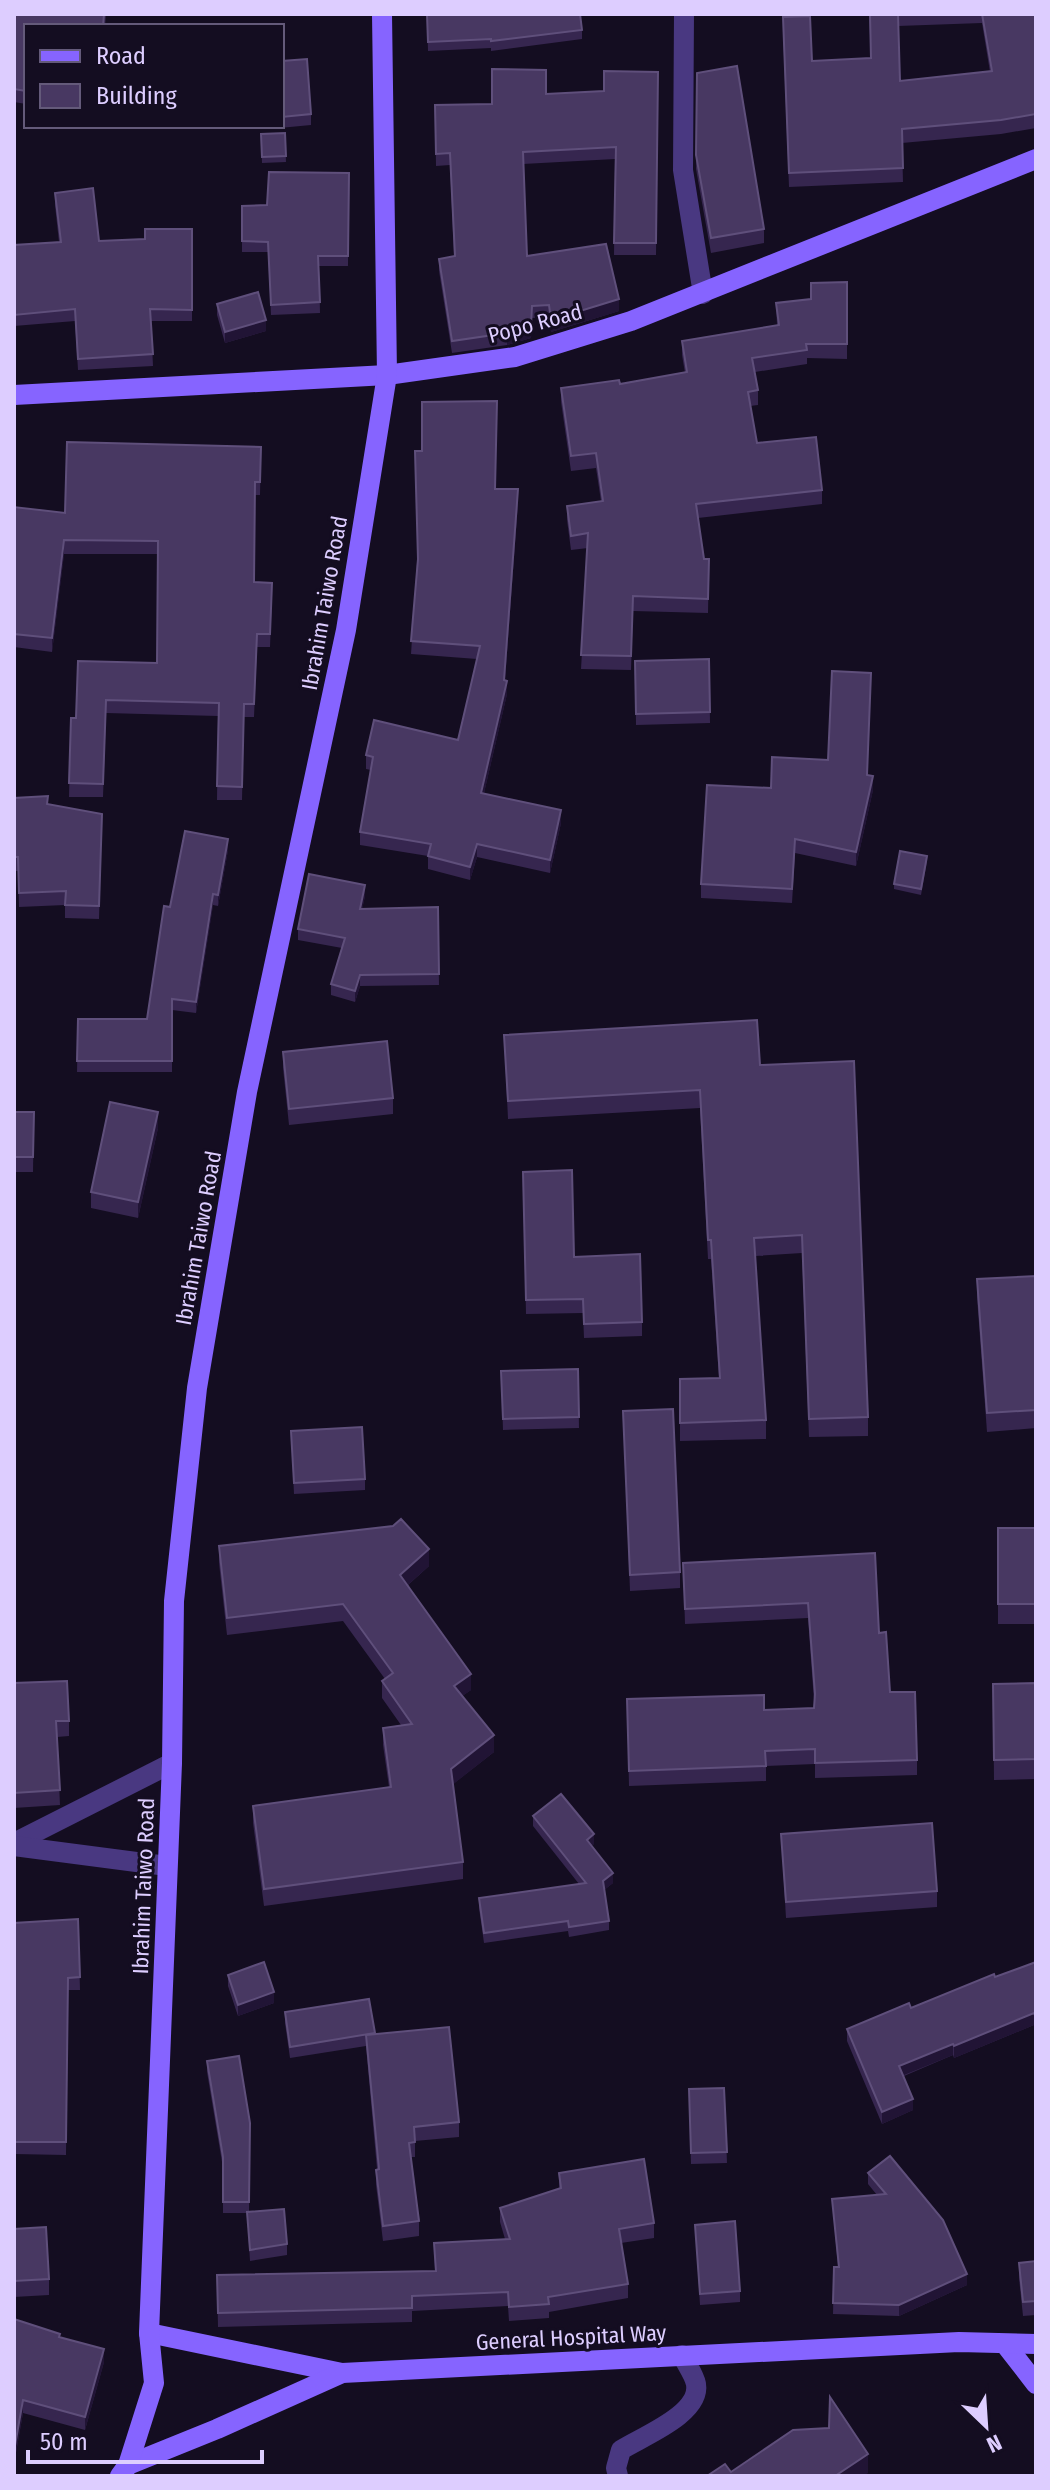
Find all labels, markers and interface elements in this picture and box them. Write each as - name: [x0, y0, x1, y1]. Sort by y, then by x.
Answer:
- legend: [24, 24, 284, 128]
- text: Road: [96, 42, 146, 70]
- text: Building: [96, 82, 178, 110]
- street label: Popo Road: [485, 298, 585, 349]
- street label: Ibrahim Taiwo Road: [296, 514, 353, 692]
- street label: Ibrahim Taiwo Road: [170, 1149, 227, 1327]
- street label: Ibrahim Taiwo Road: [127, 1797, 160, 1975]
- street label: General Hospital Way: [475, 2319, 667, 2356]
- north arrow: [946, 2386, 1026, 2466]
- scale bar: [28, 2414, 262, 2464]
- text: 50 m: [40, 2428, 88, 2456]
- text: N: [983, 2429, 1006, 2459]

